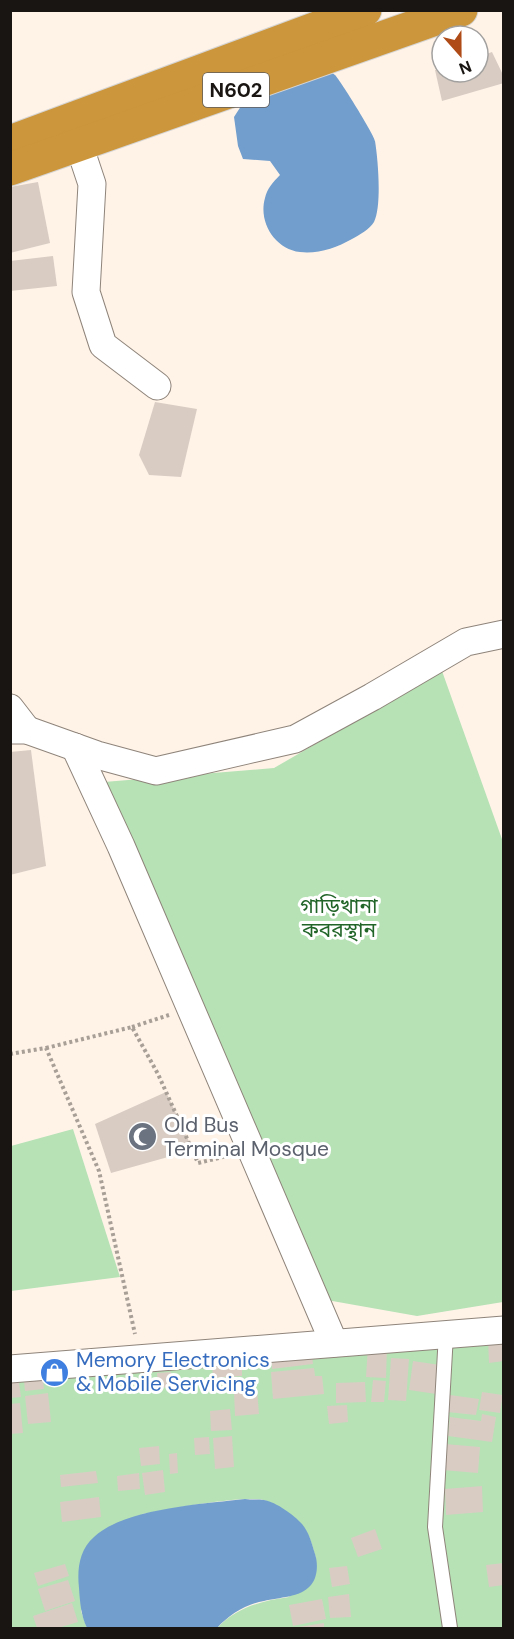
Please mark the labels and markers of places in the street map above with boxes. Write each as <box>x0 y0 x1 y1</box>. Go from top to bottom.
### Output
place label: Old Bus Terminal Mosque <box>164 1111 329 1163</box>
mosque icon: Old Bus Terminal Mosque <box>127 1121 159 1153</box>
place label: Memory Electronics & Mobile Servicing <box>76 1346 270 1398</box>
shop icon: Memory Electronics & Mobile Servicing <box>39 1356 71 1388</box>

